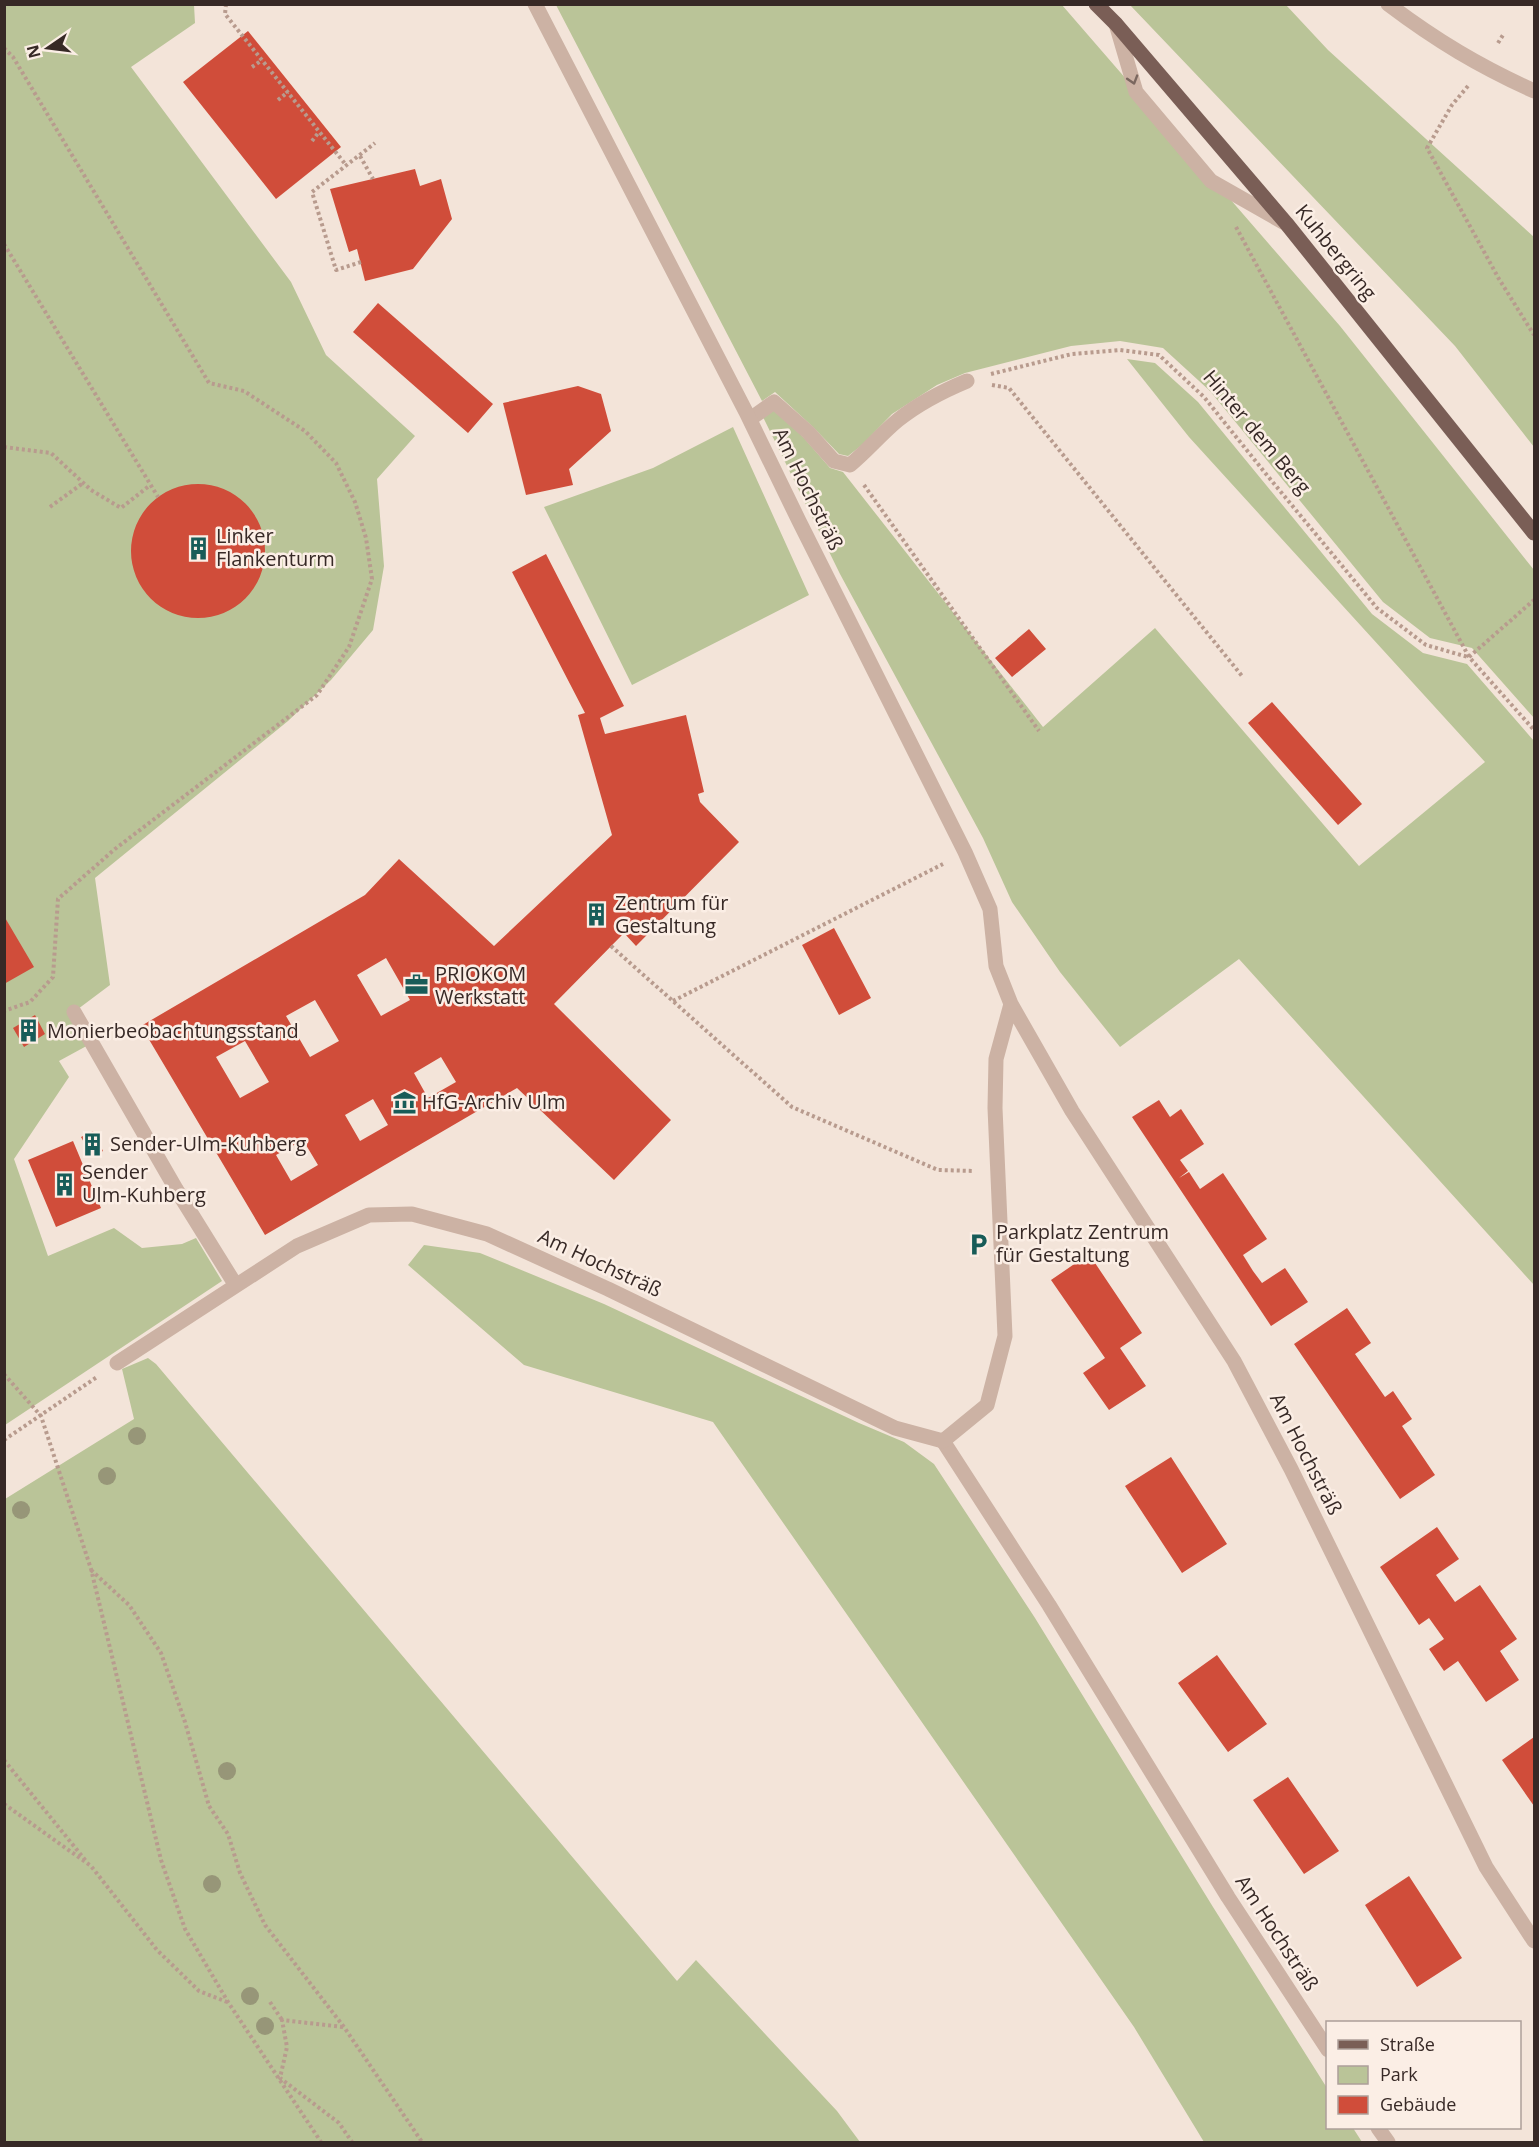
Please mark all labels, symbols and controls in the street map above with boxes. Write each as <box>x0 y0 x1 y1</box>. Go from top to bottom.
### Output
north arrow <box>18 18 78 78</box>
text: N <box>21 43 46 61</box>
one-way arrow <box>1126 74 1138 85</box>
street label: Kuhbergring <box>1290 198 1383 305</box>
street label: Hinter dem Berg <box>1197 364 1317 500</box>
street label: Am Hochsträß <box>767 423 850 555</box>
place label: Linker Flankenturm <box>216 522 335 572</box>
building icon: Linker Flankenturm <box>185 535 211 561</box>
place label: Zentrum für Gestaltung <box>615 889 728 939</box>
building icon: Zentrum für Gestaltung <box>584 901 610 927</box>
place label: PRIOKOM Werkstatt <box>435 960 526 1010</box>
office icon: PRIOKOM Werkstatt <box>404 972 430 998</box>
place label: Monierbeobachtungsstand <box>47 1017 299 1044</box>
building icon: Monierbeobachtungsstand <box>16 1018 42 1044</box>
place label: HfG-Archiv Ulm <box>422 1088 566 1115</box>
museum icon: HfG-Archiv Ulm <box>391 1089 417 1115</box>
place label: Sender-Ulm-Kuhberg <box>110 1130 307 1157</box>
building icon: Sender-Ulm-Kuhberg <box>79 1131 105 1157</box>
place label: Sender Ulm-Kuhberg <box>82 1158 206 1208</box>
building icon: Sender Ulm-Kuhberg <box>51 1171 77 1197</box>
place label: Parkplatz Zentrum für Gestaltung <box>996 1218 1169 1268</box>
street label: Am Hochsträß <box>534 1222 666 1303</box>
parking icon: Parkplatz Zentrum für Gestaltung <box>965 1231 991 1257</box>
street label: Am Hochsträß <box>1264 1388 1349 1519</box>
street label: Am Hochsträß <box>1230 1869 1325 1996</box>
legend <box>1326 2021 1521 2129</box>
text: Straße <box>1380 2032 1435 2056</box>
text: Park <box>1380 2062 1418 2086</box>
text: Gebäude <box>1380 2092 1456 2116</box>

